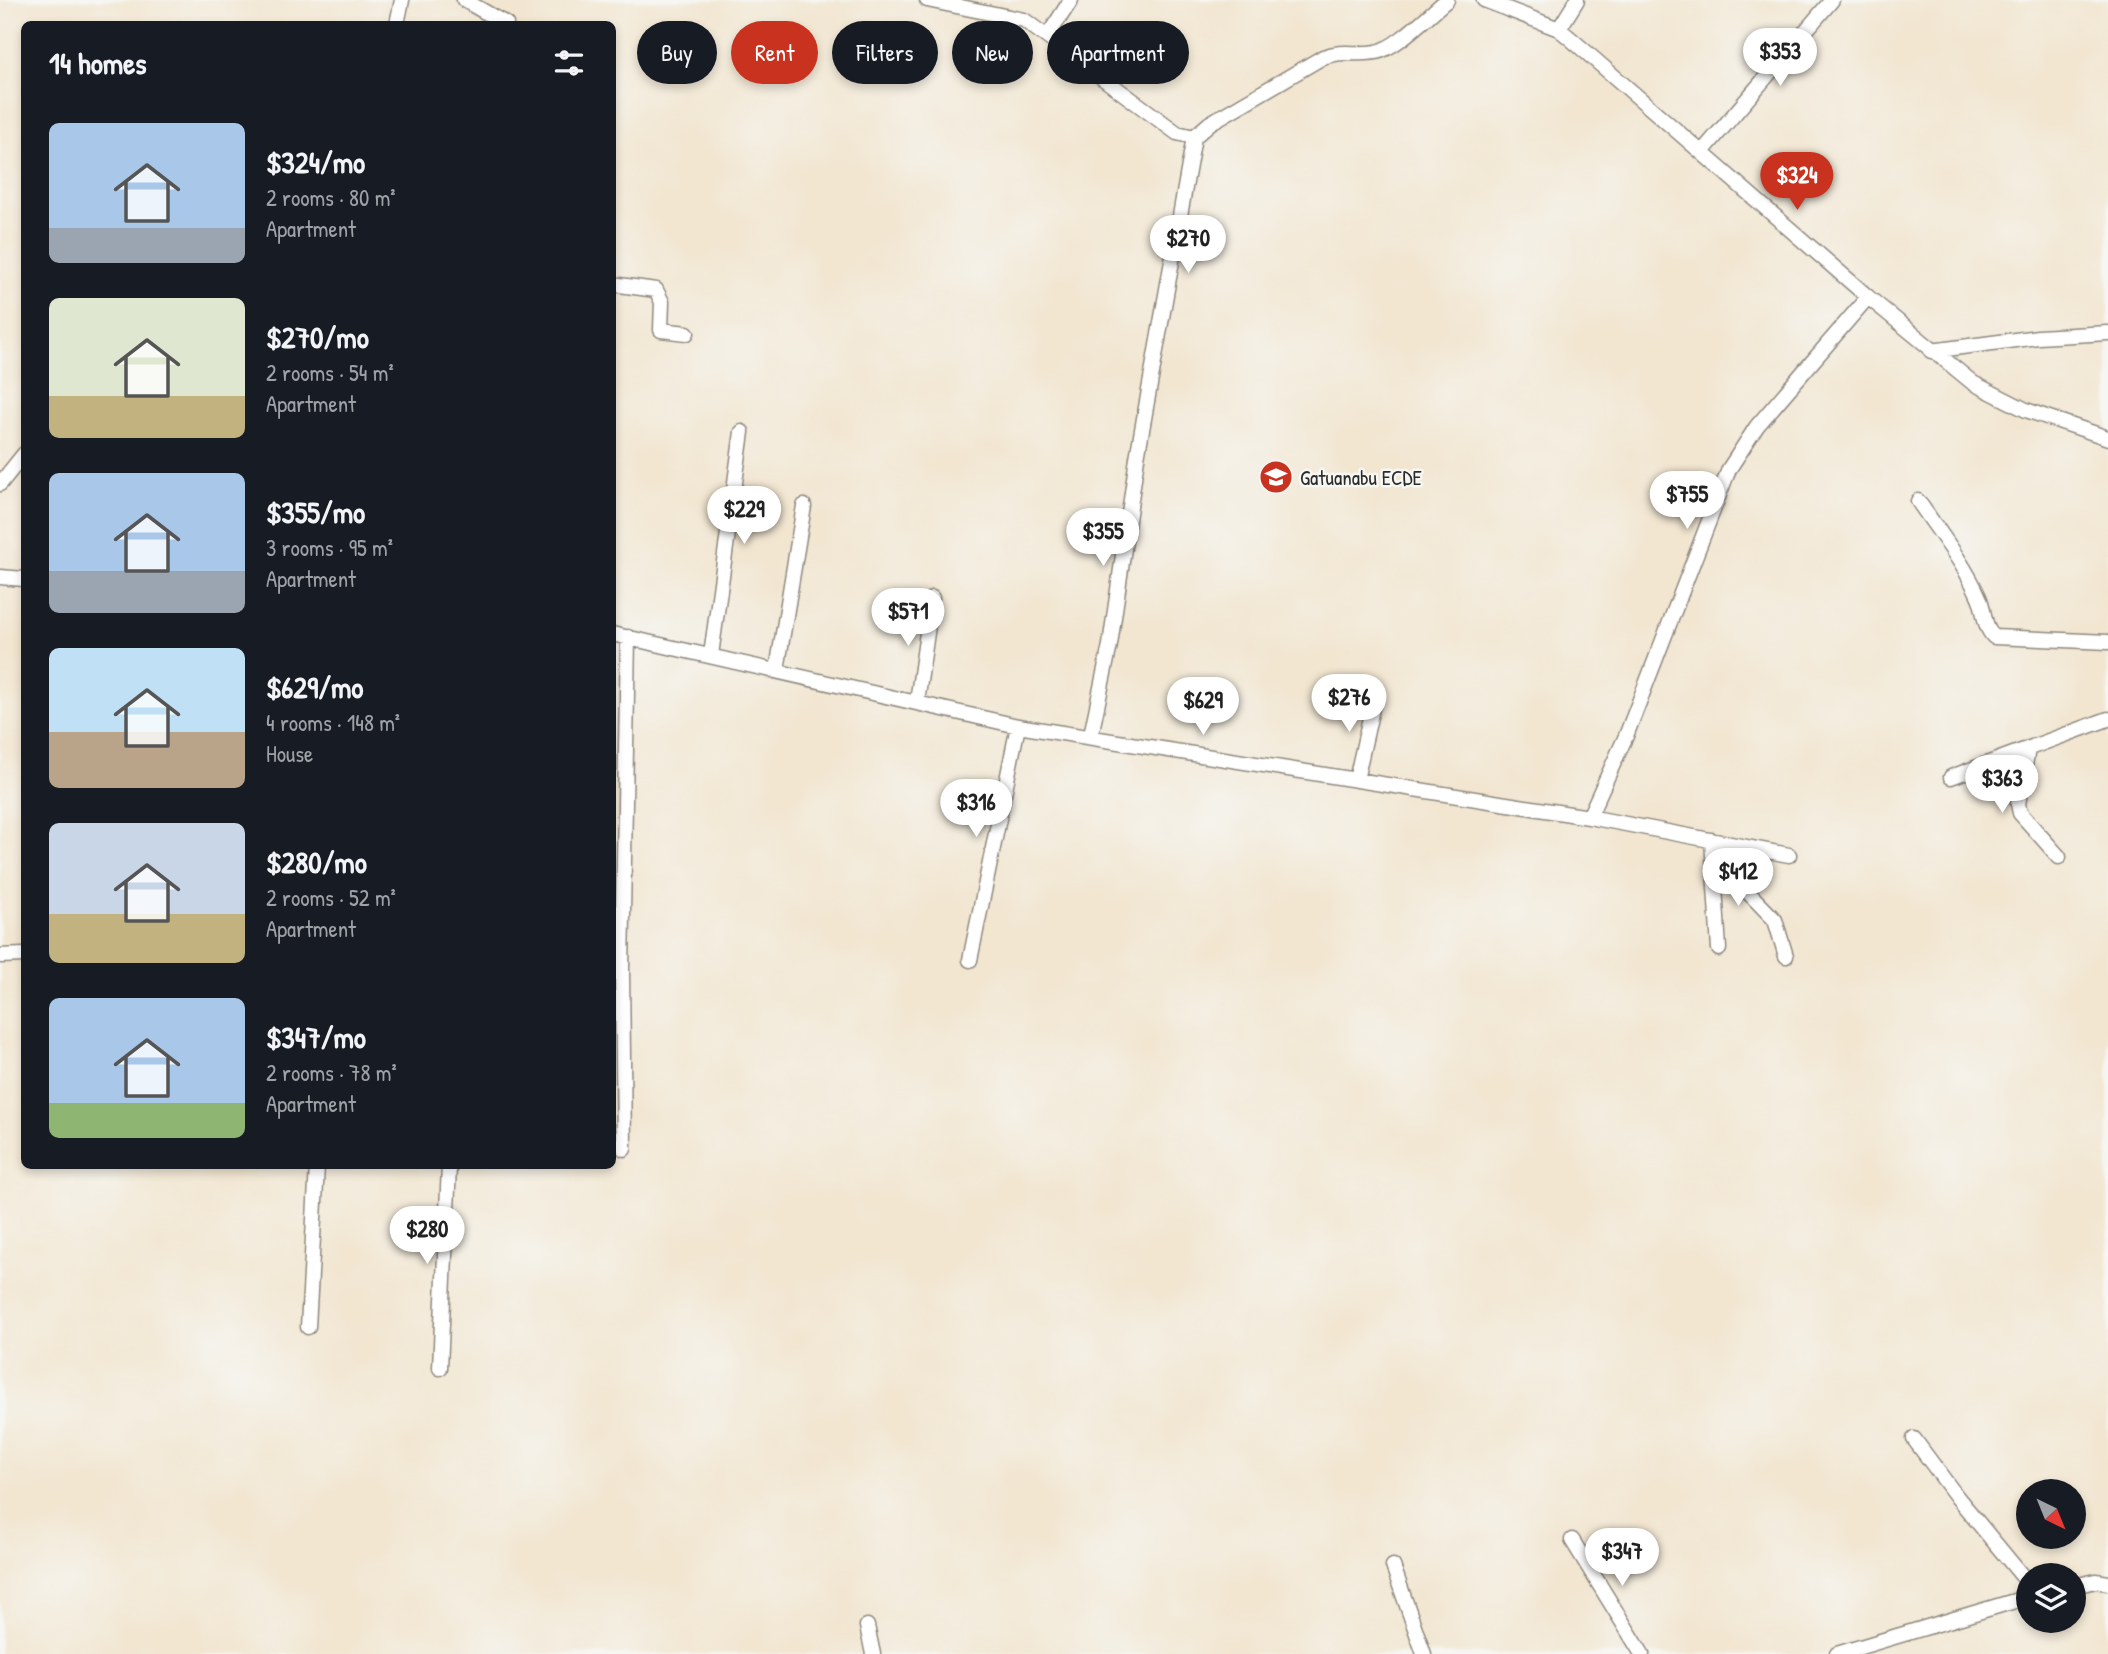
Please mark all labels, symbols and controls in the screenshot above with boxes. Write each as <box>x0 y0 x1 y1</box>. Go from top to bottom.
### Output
chip: Buy <box>637 21 717 84</box>
chip: Rent <box>731 21 818 84</box>
chip: Filters <box>832 21 938 84</box>
chip: New <box>952 21 1033 84</box>
chip: Apartment <box>1047 21 1189 84</box>
pin: $353 <box>1739 28 1821 88</box>
text: $353 <box>1759 35 1801 66</box>
text: 14 homes <box>49 43 147 83</box>
icon: filters <box>550 44 588 82</box>
text: $324/mo <box>266 142 365 182</box>
icon: home <box>105 151 189 235</box>
pin: $324 <box>1756 152 1838 212</box>
text: $324 <box>1776 159 1818 190</box>
text: 2 rooms · 80 m² <box>266 182 396 213</box>
text: Apartment <box>266 213 356 244</box>
pin: $270 <box>1147 216 1229 275</box>
text: $270 <box>1166 222 1210 253</box>
text: $270/mo <box>266 317 369 357</box>
icon: home <box>105 326 189 410</box>
text: 2 rooms · 54 m² <box>266 357 394 388</box>
text: Apartment <box>266 388 356 419</box>
school or university icon: Gatuanabu ECDE <box>1257 458 1295 496</box>
place label: Gatuanabu ECDE <box>1300 463 1422 492</box>
pin: $755 <box>1646 472 1728 531</box>
text: $755 <box>1666 478 1708 509</box>
pin: $229 <box>703 486 785 546</box>
text: $355/mo <box>266 492 365 532</box>
text: $229 <box>723 493 765 524</box>
icon: home <box>105 501 189 585</box>
pin: $355 <box>1062 508 1144 568</box>
text: $355 <box>1082 515 1124 546</box>
text: 3 rooms · 95 m² <box>266 532 393 563</box>
text: Apartment <box>266 563 356 594</box>
pin: $571 <box>867 588 949 648</box>
text: $571 <box>887 595 929 626</box>
text: $629/mo <box>266 667 363 707</box>
pin: $276 <box>1308 674 1390 734</box>
icon: home <box>105 676 189 760</box>
pin: $629 <box>1162 678 1244 737</box>
text: $276 <box>1328 681 1371 712</box>
text: $629 <box>1183 684 1223 715</box>
text: 4 rooms · 148 m² <box>266 707 400 738</box>
text: House <box>266 738 313 769</box>
pin: $363 <box>1961 756 2043 815</box>
text: $363 <box>1981 762 2023 793</box>
pin: $316 <box>935 780 1017 839</box>
text: $316 <box>956 786 996 817</box>
text: $280/mo <box>266 842 367 882</box>
pin: $412 <box>1697 848 1779 908</box>
icon: home <box>105 851 189 935</box>
text: $412 <box>1718 855 1758 886</box>
text: 2 rooms · 52 m² <box>266 882 396 913</box>
text: Apartment <box>266 913 356 944</box>
text: $347/mo <box>266 1017 366 1057</box>
icon: home <box>105 1026 189 1110</box>
text: 2 rooms · 78 m² <box>266 1057 397 1088</box>
text: Apartment <box>266 1088 356 1119</box>
pin: $280 <box>386 1206 468 1266</box>
text: $280 <box>406 1213 448 1244</box>
north arrow <box>2016 1479 2086 1549</box>
map controls <box>2016 1479 2086 1633</box>
pin: $347 <box>1581 1528 1663 1588</box>
text: $347 <box>1601 1535 1643 1566</box>
button: layers <box>2016 1563 2086 1633</box>

